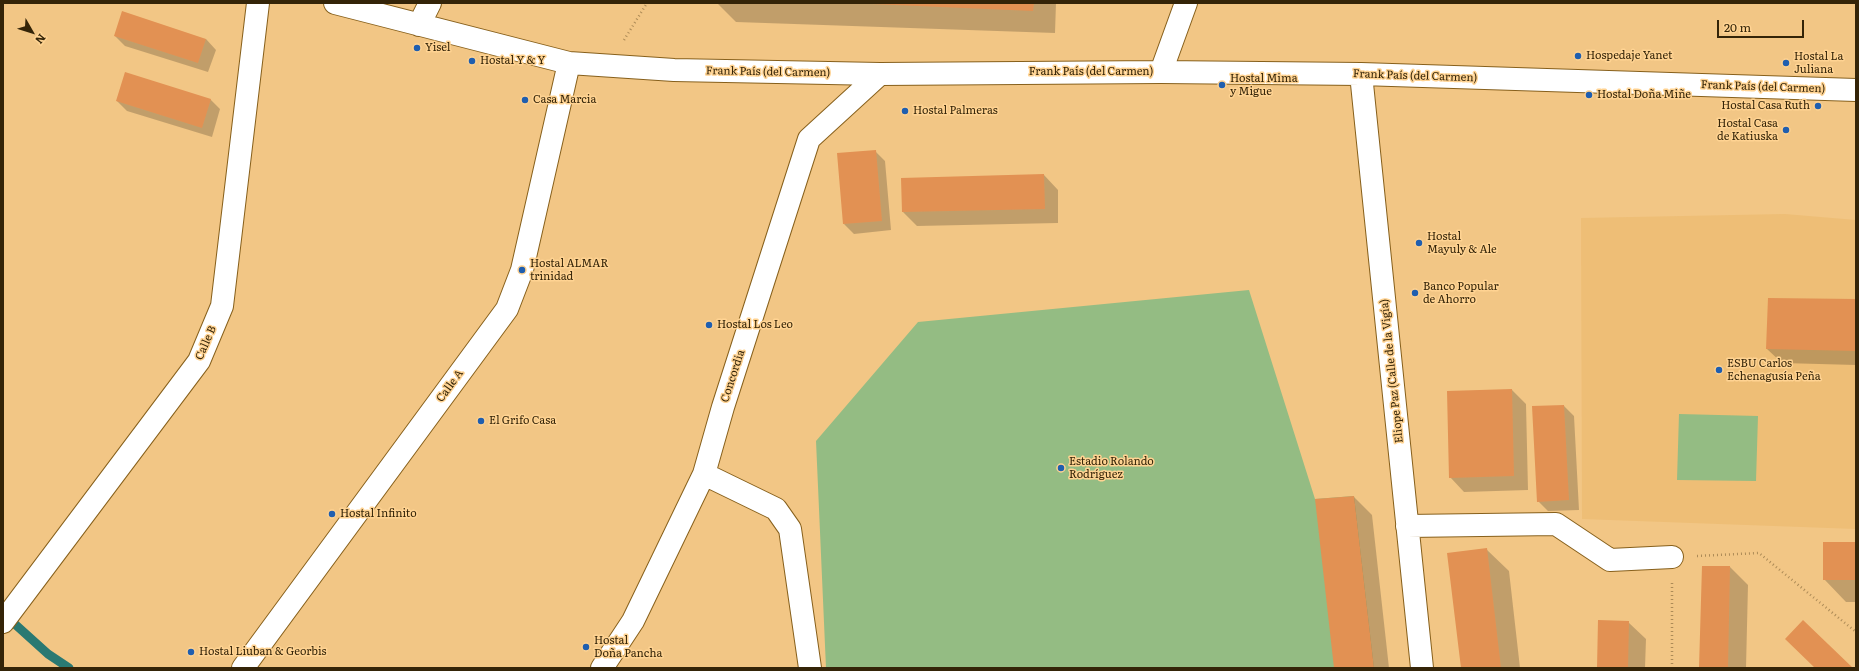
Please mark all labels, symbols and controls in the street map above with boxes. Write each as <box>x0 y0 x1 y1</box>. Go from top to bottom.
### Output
north arrow <box>12 12 52 52</box>
scale bar <box>1719 12 1806 38</box>
text: 20 m <box>1724 18 1751 36</box>
text: N <box>32 31 50 48</box>
place label: Yisel <box>425 41 451 55</box>
marker: Yisel <box>412 43 422 53</box>
place label: Hospedaje Yanet <box>1586 49 1672 63</box>
place label: Hostal La Juliana <box>1794 50 1843 76</box>
marker: Hospedaje Yanet <box>1573 51 1583 61</box>
place label: Hostal Y & Y <box>480 54 545 68</box>
marker: Hostal Y & Y <box>467 56 477 66</box>
marker: Hostal La Juliana <box>1781 58 1791 68</box>
street label: Frank País (del Carmen) <box>706 64 830 80</box>
street label: Frank País (del Carmen) <box>1029 65 1153 79</box>
street label: Frank País (del Carmen) <box>1353 67 1477 85</box>
place label: Hostal Mima y Migue <box>1230 72 1298 98</box>
street label: Frank País (del Carmen) <box>1701 78 1825 96</box>
marker: Hostal Mima y Migue <box>1217 80 1227 90</box>
place label: Hostal Doña Miñe <box>1597 88 1691 102</box>
marker: Hostal Doña Miñe <box>1584 90 1594 100</box>
place label: Casa Marcia <box>533 93 596 107</box>
marker: Casa Marcia <box>520 95 530 105</box>
place label: Hostal Casa Ruth <box>1721 99 1810 113</box>
marker: Hostal Casa Ruth <box>1813 101 1823 111</box>
place label: Hostal Palmeras <box>913 104 998 118</box>
marker: Hostal Palmeras <box>900 106 910 116</box>
place label: Hostal Casa de Katiuska <box>1717 117 1778 143</box>
marker: Hostal Casa de Katiuska <box>1781 125 1791 135</box>
place label: Hostal Mayuly & Ale <box>1427 230 1497 256</box>
marker: Hostal Mayuly & Ale <box>1414 238 1424 248</box>
place label: Hostal ALMAR trinidad <box>530 257 608 283</box>
marker: Hostal ALMAR trinidad <box>517 265 527 275</box>
place label: Banco Popular de Ahorro <box>1423 280 1499 306</box>
marker: Banco Popular de Ahorro <box>1410 288 1420 298</box>
street label: Eliope Paz (Calle de la Vigía) <box>1378 298 1406 444</box>
place label: Hostal Los Leo <box>717 318 793 332</box>
marker: Hostal Los Leo <box>704 320 714 330</box>
street label: Calle B <box>193 324 219 362</box>
street label: Concordia <box>718 348 748 404</box>
place label: ESBU Carlos Echenagusía Peña <box>1727 357 1821 383</box>
marker: ESBU Carlos Echenagusía Peña <box>1714 365 1724 375</box>
street label: Calle A <box>434 367 466 405</box>
place label: El Grifo Casa <box>489 414 556 428</box>
marker: El Grifo Casa <box>476 416 486 426</box>
place label: Estadio Rolando Rodríguez <box>1069 455 1154 481</box>
marker: Estadio Rolando Rodríguez <box>1056 463 1066 473</box>
place label: Hostal Infinito <box>340 507 417 521</box>
marker: Hostal Infinito <box>327 509 337 519</box>
place label: Hostal Doña Pancha <box>594 634 662 660</box>
marker: Hostal Doña Pancha <box>581 642 591 652</box>
place label: Hostal Liuban & Georbis <box>199 645 327 659</box>
marker: Hostal Liuban & Georbis <box>186 647 196 657</box>

